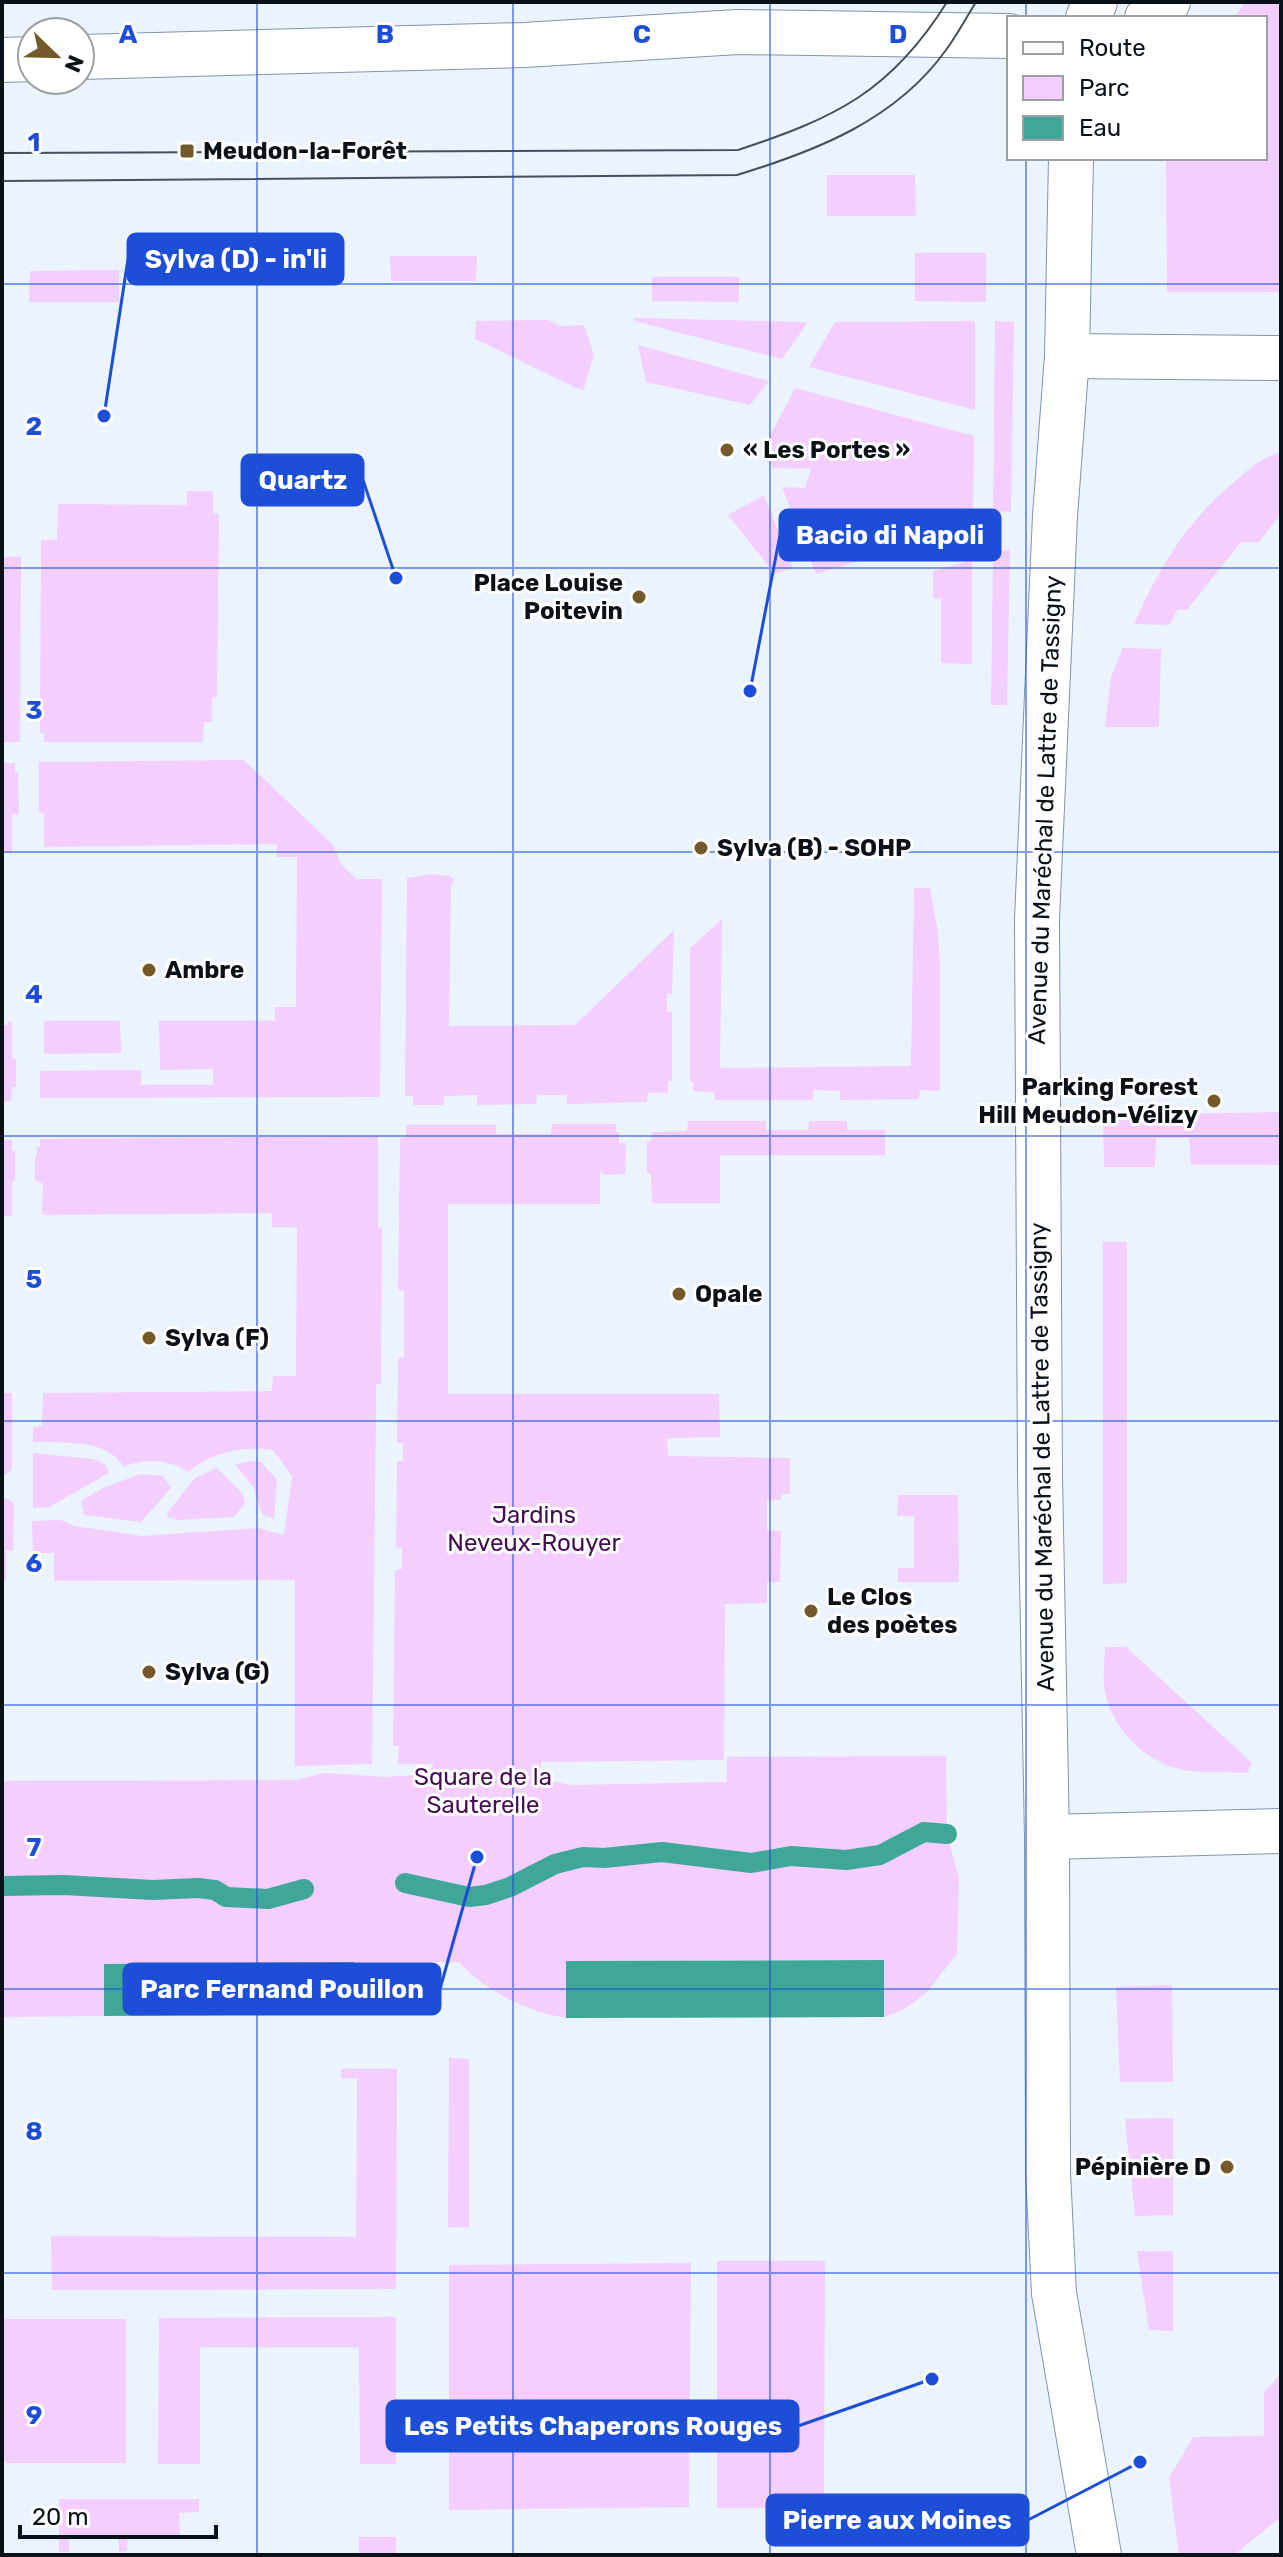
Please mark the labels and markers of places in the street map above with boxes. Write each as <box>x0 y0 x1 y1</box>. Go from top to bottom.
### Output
place label: Meudon-la-Forêt <box>203 137 407 165</box>
marker: Meudon-la-Forêt <box>178 142 196 160</box>
callout: Sylva (D) - in'li <box>128 234 343 284</box>
place label: « Les Portes » <box>743 436 910 464</box>
marker: « Les Portes » <box>718 441 736 459</box>
callout: Quartz <box>242 455 363 505</box>
callout: Bacio di Napoli <box>780 510 1000 560</box>
place label: Place Louise Poitevin <box>474 569 623 625</box>
marker: Place Louise Poitevin <box>630 588 648 606</box>
place label: Sylva (B) - SOHP <box>717 834 911 862</box>
marker: Sylva (B) - SOHP <box>692 839 710 857</box>
place label: Ambre <box>165 956 244 984</box>
marker: Ambre <box>140 961 158 979</box>
place label: Parking Forest Hill Meudon-Vélizy <box>978 1073 1198 1129</box>
marker: Parking Forest Hill Meudon-Vélizy <box>1205 1092 1223 1110</box>
place label: Opale <box>695 1280 763 1308</box>
marker: Opale <box>670 1285 688 1303</box>
place label: Sylva (F) <box>165 1324 269 1352</box>
marker: Sylva (F) <box>140 1329 158 1347</box>
place label: Le Clos des poètes <box>827 1583 958 1639</box>
marker: Le Clos des poètes <box>802 1602 820 1620</box>
place label: Sylva (G) <box>165 1658 270 1686</box>
marker: Sylva (G) <box>140 1663 158 1681</box>
callout: Parc Fernand Pouillon <box>124 1964 440 2014</box>
place label: Pépinière D <box>1075 2153 1211 2181</box>
marker: Pépinière D <box>1218 2158 1236 2176</box>
callout: Les Petits Chaperons Rouges <box>387 2401 798 2451</box>
callout: Pierre aux Moines <box>767 2495 1028 2545</box>

